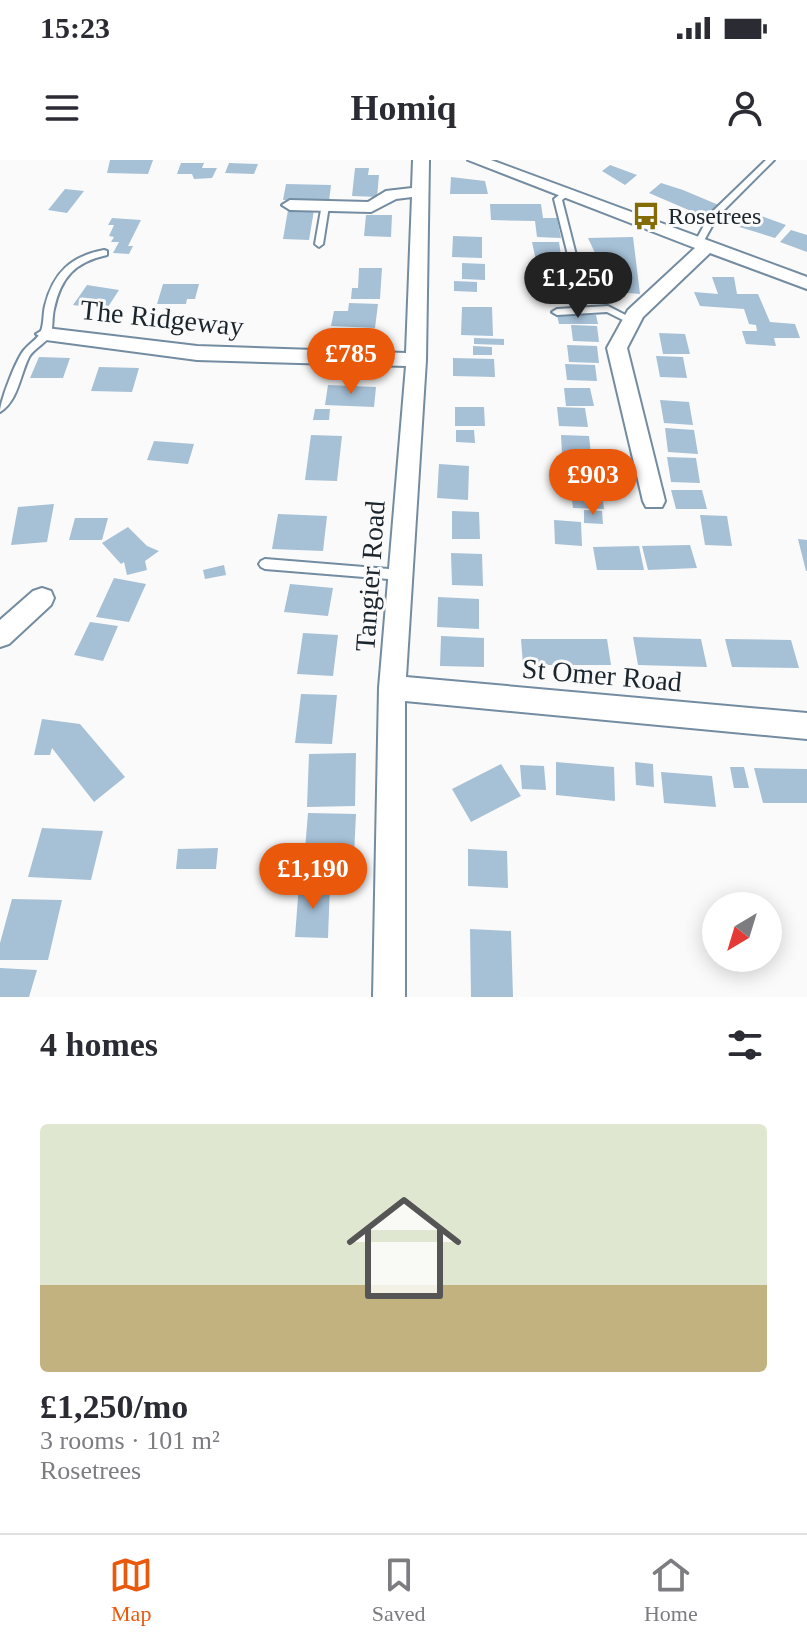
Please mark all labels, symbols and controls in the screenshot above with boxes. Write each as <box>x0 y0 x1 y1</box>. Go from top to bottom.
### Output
text: 15:23 <box>40 11 110 44</box>
icon: menu <box>40 86 84 130</box>
icon: person <box>723 86 767 130</box>
text: Homiq <box>350 88 457 128</box>
bus stop icon: Rosetrees <box>631 201 661 231</box>
place label: Rosetrees <box>668 203 761 229</box>
pin: £1,250 <box>513 252 643 320</box>
text: £1,250 <box>542 263 614 292</box>
street label: The Ridgeway <box>79 294 245 342</box>
pin: £785 <box>304 328 398 396</box>
text: £785 <box>325 339 377 368</box>
pin: £903 <box>546 449 640 517</box>
text: £903 <box>567 460 619 489</box>
street label: Tangier Road <box>349 499 391 653</box>
street label: St Omer Road <box>521 653 683 697</box>
pin: £1,190 <box>248 843 378 911</box>
text: £1,190 <box>277 854 349 883</box>
north arrow <box>702 892 782 972</box>
map controls <box>702 892 782 972</box>
icon: filters <box>723 1023 767 1067</box>
text: 4 homes <box>40 1026 158 1063</box>
icon: home <box>332 1176 476 1320</box>
text: £1,250/mo <box>40 1388 188 1425</box>
text: 3 rooms · 101 m² <box>40 1426 220 1455</box>
text: Rosetrees <box>40 1456 141 1485</box>
tab: Map <box>109 1553 153 1627</box>
tab: Saved <box>372 1553 425 1627</box>
tab: Home <box>644 1553 698 1627</box>

